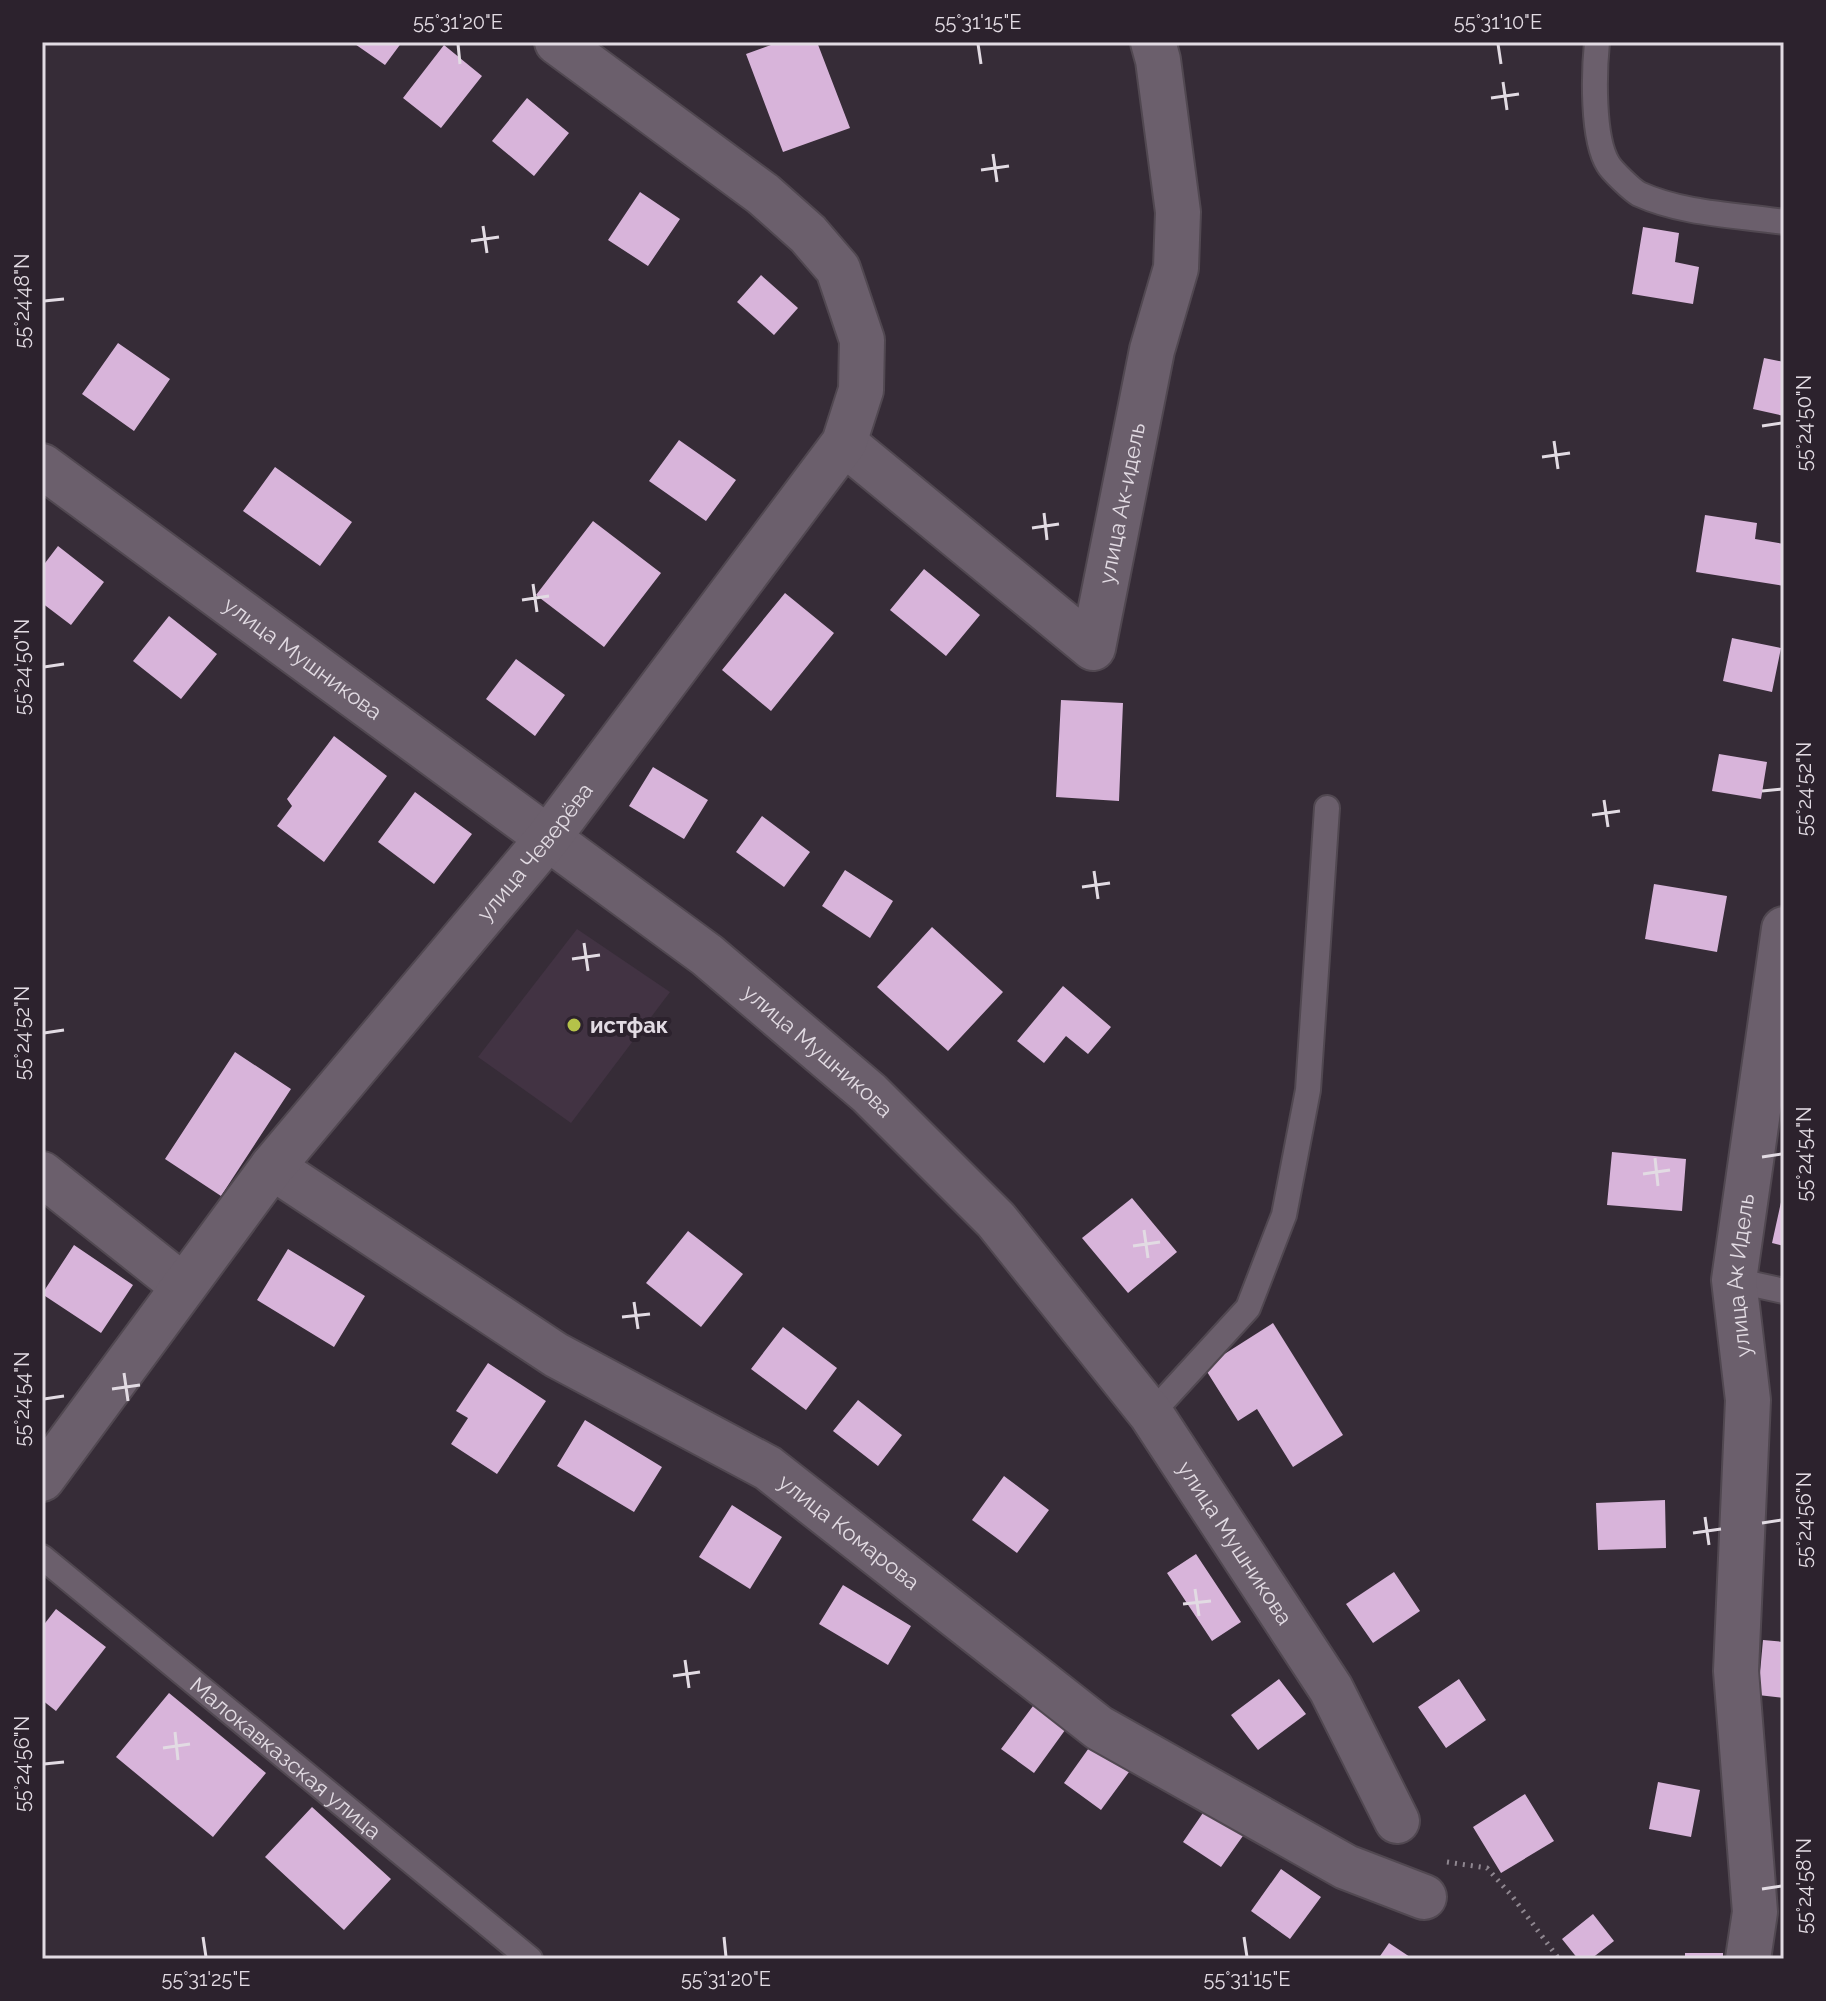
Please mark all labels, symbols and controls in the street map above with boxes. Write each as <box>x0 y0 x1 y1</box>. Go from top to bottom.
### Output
text: 55°31'20"E <box>413 10 503 34</box>
text: 55°31'15"E <box>934 10 1022 34</box>
text: 55°31'10"E <box>1454 10 1542 34</box>
text: 55°24'48"N <box>10 254 34 348</box>
text: 55°24'50"N <box>1792 375 1816 471</box>
street label: улица Ак-идель <box>1093 420 1150 586</box>
street label: улица Мушникова <box>219 591 387 725</box>
text: 55°24'50"N <box>10 619 34 715</box>
text: 55°24'52"N <box>1792 742 1816 836</box>
street label: улица Чеверёва <box>471 777 598 926</box>
street label: улица Мушникова <box>738 978 899 1123</box>
text: 55°24'52"N <box>10 986 34 1080</box>
place label: истфак <box>590 1012 669 1038</box>
marker: истфак <box>565 1016 583 1034</box>
text: 55°24'54"N <box>1792 1107 1816 1201</box>
street label: улица Ак Идель <box>1721 1192 1759 1359</box>
text: 55°24'54"N <box>10 1352 34 1446</box>
street label: улица Мушникова <box>1172 1456 1298 1629</box>
street label: улица Комарова <box>773 1468 925 1595</box>
text: 55°24'56"N <box>1792 1472 1816 1568</box>
street label: Малокавказская улица <box>185 1672 387 1844</box>
text: 55°24'56"N <box>10 1716 34 1812</box>
text: 55°24'58"N <box>1792 1838 1816 1934</box>
text: 55°31'25"E <box>162 1967 250 1991</box>
text: 55°31'20"E <box>681 1967 771 1991</box>
text: 55°31'15"E <box>1203 1967 1291 1991</box>

